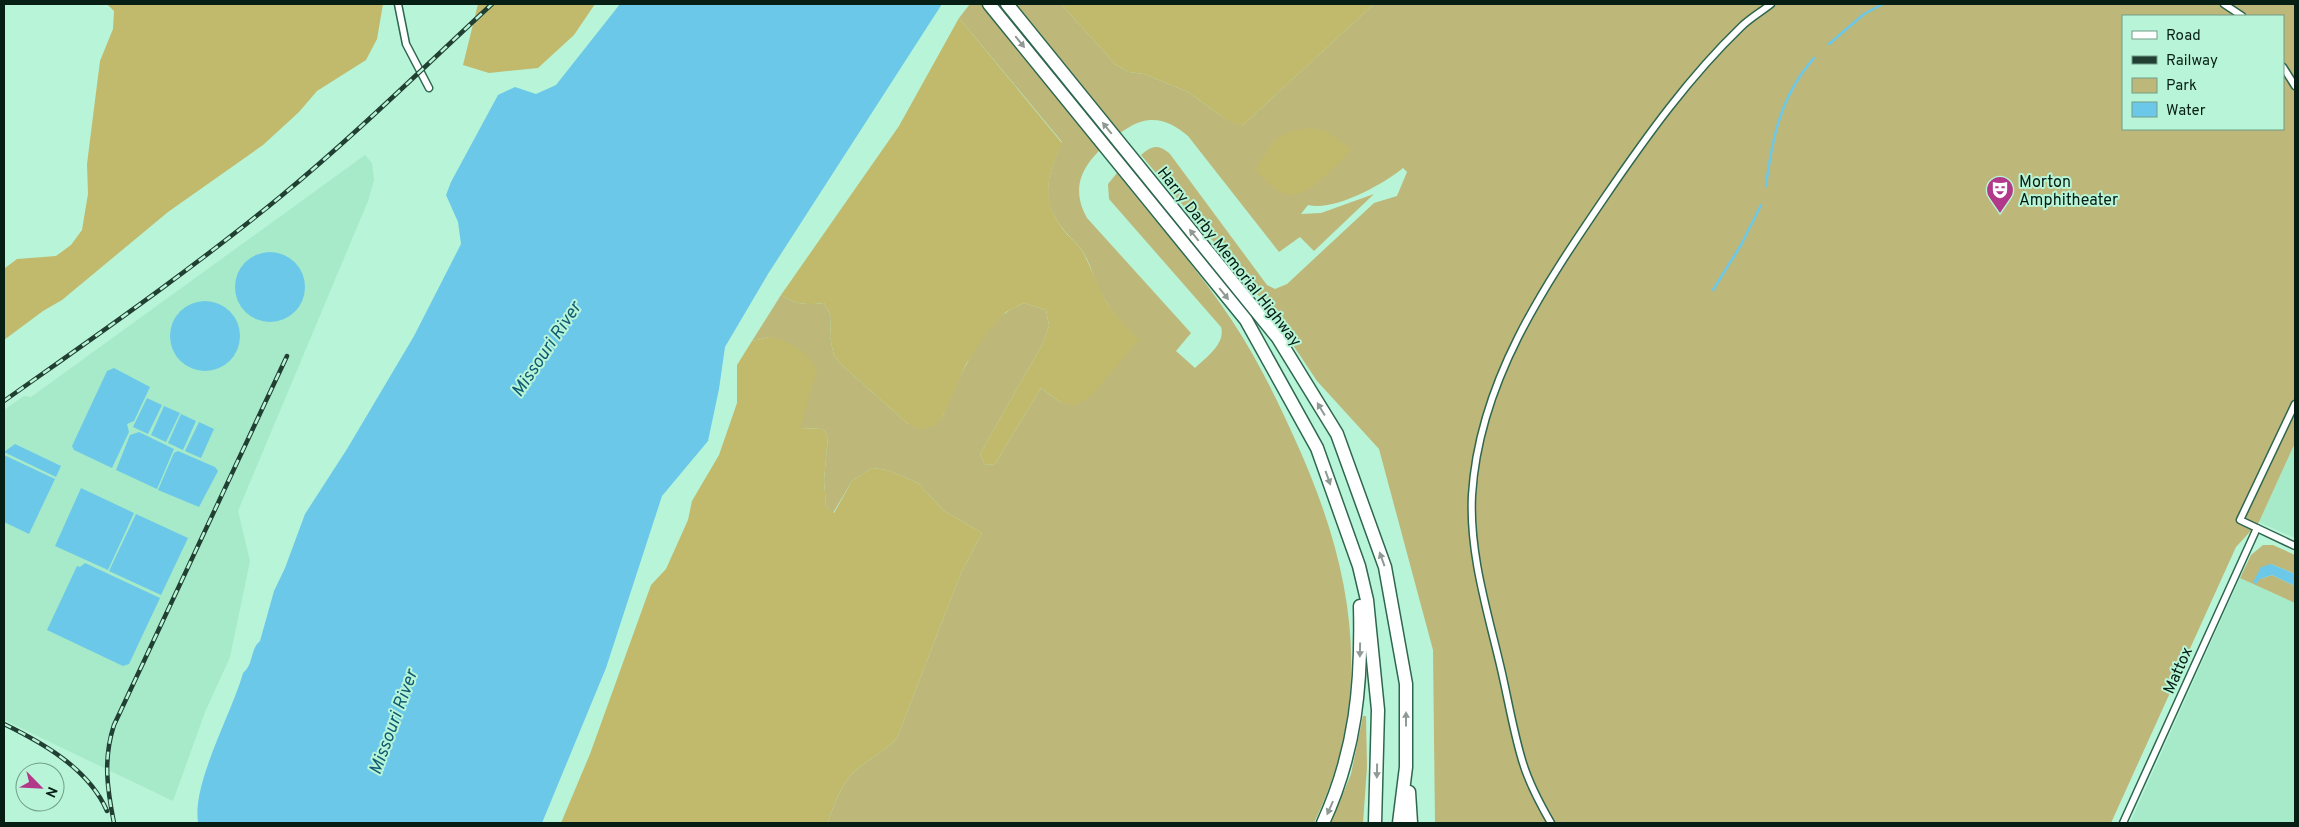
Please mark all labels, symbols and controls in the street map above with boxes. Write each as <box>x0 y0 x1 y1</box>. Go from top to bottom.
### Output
legend <box>2122 15 2284 130</box>
text: Road <box>2166 27 2201 46</box>
one-way arrow <box>1014 35 1025 48</box>
text: Railway <box>2166 52 2218 71</box>
text: Park <box>2166 77 2197 96</box>
text: Water <box>2166 102 2206 121</box>
one-way arrow <box>1102 122 1113 135</box>
street label: Harry Darby Memorial Highway <box>1152 163 1305 351</box>
place label: Morton Amphitheater <box>2019 173 2118 211</box>
theatre icon: Morton Amphitheater <box>1985 175 2015 214</box>
one-way arrow <box>1189 229 1200 242</box>
one-way arrow <box>1219 288 1230 301</box>
water label: Missouri River <box>507 296 589 402</box>
one-way arrow <box>1316 402 1325 415</box>
one-way arrow <box>1324 471 1332 486</box>
one-way arrow <box>1378 551 1386 566</box>
one-way arrow <box>1356 642 1364 658</box>
street label: Mattox <box>2160 644 2198 697</box>
water label: Missouri River <box>365 665 425 778</box>
one-way arrow <box>1402 710 1410 726</box>
north arrow <box>15 762 65 812</box>
one-way arrow <box>1373 763 1381 779</box>
text: N <box>41 784 60 800</box>
one-way arrow <box>1326 801 1334 815</box>

